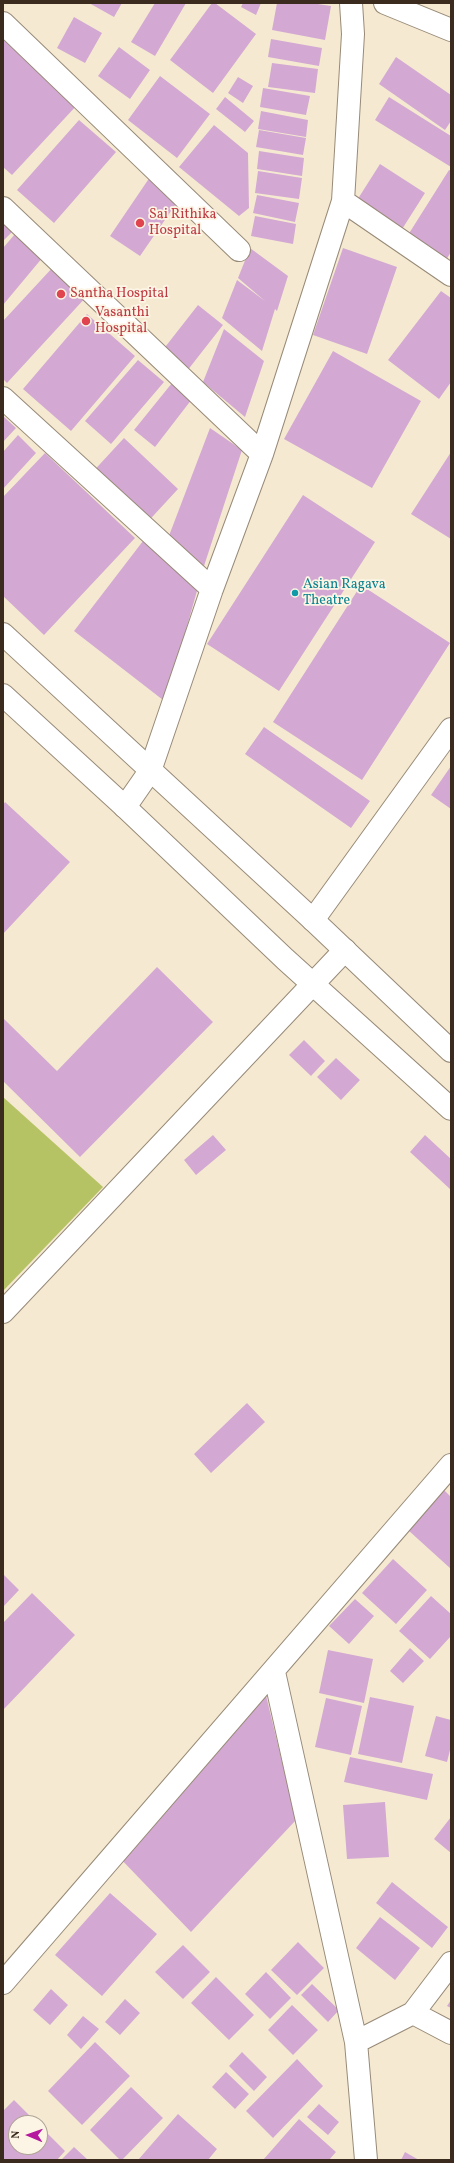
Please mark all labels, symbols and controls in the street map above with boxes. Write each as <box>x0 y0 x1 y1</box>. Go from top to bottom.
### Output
place label: Sai Rithika Hospital <box>149 207 217 240</box>
marker: Sai Rithika Hospital <box>134 217 146 229</box>
place label: Santha Hospital <box>70 286 168 302</box>
marker: Santha Hospital <box>55 288 67 300</box>
place label: Vasanthi Hospital <box>95 305 149 338</box>
marker: Vasanthi Hospital <box>80 315 92 327</box>
place label: Asian Ragava Theatre <box>303 577 386 610</box>
marker: Asian Ragava Theatre <box>290 588 300 598</box>
north arrow <box>8 2115 48 2155</box>
text: N <box>9 2130 24 2139</box>

